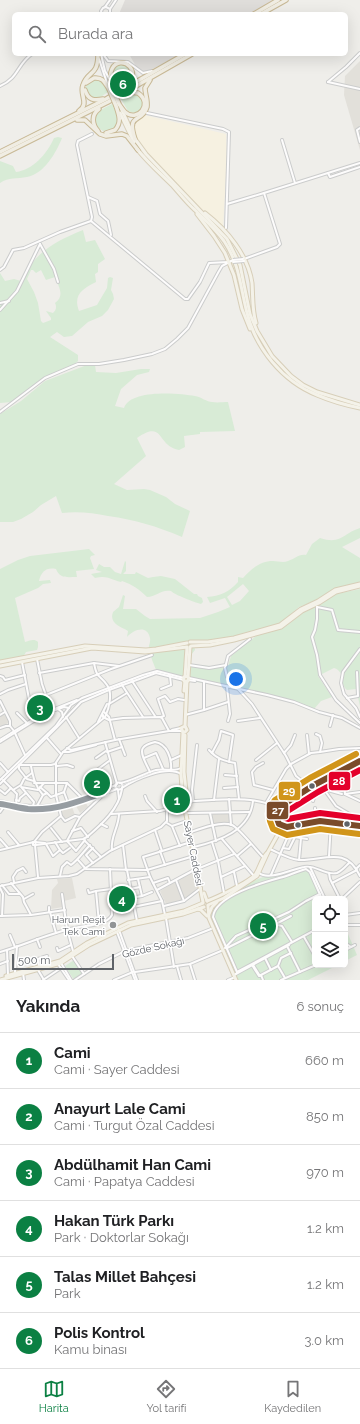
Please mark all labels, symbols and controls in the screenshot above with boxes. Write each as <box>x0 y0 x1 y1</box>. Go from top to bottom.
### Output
search box <box>12 12 348 56</box>
icon: search <box>26 23 48 45</box>
text: Burada ara <box>58 25 133 43</box>
pin: 6 <box>110 69 136 99</box>
your location <box>226 669 246 689</box>
pin: 3 <box>27 693 53 723</box>
pin: 2 <box>84 768 110 798</box>
line badge: 28 <box>328 771 351 791</box>
text: 28 <box>333 775 346 788</box>
line badge: 29 <box>278 781 301 801</box>
unlabelled marker <box>307 781 317 791</box>
pin: 1 <box>164 785 190 815</box>
text: 29 <box>283 785 296 798</box>
line badge: 27 <box>266 801 289 820</box>
text: 27 <box>272 804 285 817</box>
unlabelled marker <box>342 819 352 829</box>
street label: Sayer Caddesi <box>182 820 205 887</box>
unlabelled marker <box>293 820 303 830</box>
pin: 4 <box>109 884 135 914</box>
map controls <box>312 896 348 968</box>
button: locate <box>312 896 348 932</box>
pin: 5 <box>250 911 276 941</box>
place label: Harun Reşit Tek Cami <box>52 914 106 937</box>
marker: Harun Reşit Tek Cami <box>108 920 118 930</box>
button: layers <box>312 932 348 968</box>
street label: Gözde Sokağı <box>121 935 185 960</box>
scale bar <box>12 952 114 971</box>
text: 500 m <box>18 954 50 967</box>
text: Yakında <box>16 996 80 1016</box>
text: 6 sonuç <box>296 999 344 1014</box>
text: Cami <box>54 1044 91 1062</box>
text: 1 <box>26 1053 32 1068</box>
text: 660 m <box>305 1053 344 1068</box>
text: Cami · Sayer Caddesi <box>54 1062 180 1077</box>
text: Anayurt Lale Cami <box>54 1100 186 1118</box>
text: 2 <box>25 1109 33 1124</box>
text: 850 m <box>306 1109 344 1124</box>
text: Cami · Turgut Özal Caddesi <box>54 1118 214 1133</box>
text: Abdülhamit Han Cami <box>54 1156 211 1174</box>
text: 3 <box>25 1165 33 1180</box>
text: 970 m <box>306 1165 344 1180</box>
text: Cami · Papatya Caddesi <box>54 1174 195 1189</box>
text: Hakan Türk Parkı <box>54 1212 174 1230</box>
text: 4 <box>25 1221 33 1236</box>
text: 1.2 km <box>307 1221 344 1236</box>
text: Park · Doktorlar Sokağı <box>54 1230 189 1245</box>
text: Talas Millet Bahçesi <box>54 1268 196 1286</box>
text: 5 <box>25 1277 33 1292</box>
text: 1.2 km <box>307 1277 344 1292</box>
text: Park <box>54 1286 81 1301</box>
text: Polis Kontrol <box>54 1324 145 1342</box>
text: 6 <box>25 1333 33 1348</box>
text: 3.0 km <box>304 1333 344 1348</box>
text: Kamu binası <box>54 1342 127 1357</box>
tab: Harita <box>39 1378 69 1415</box>
tab: Yol tarifi <box>146 1378 187 1415</box>
tab: Kaydedilen <box>264 1378 321 1415</box>

